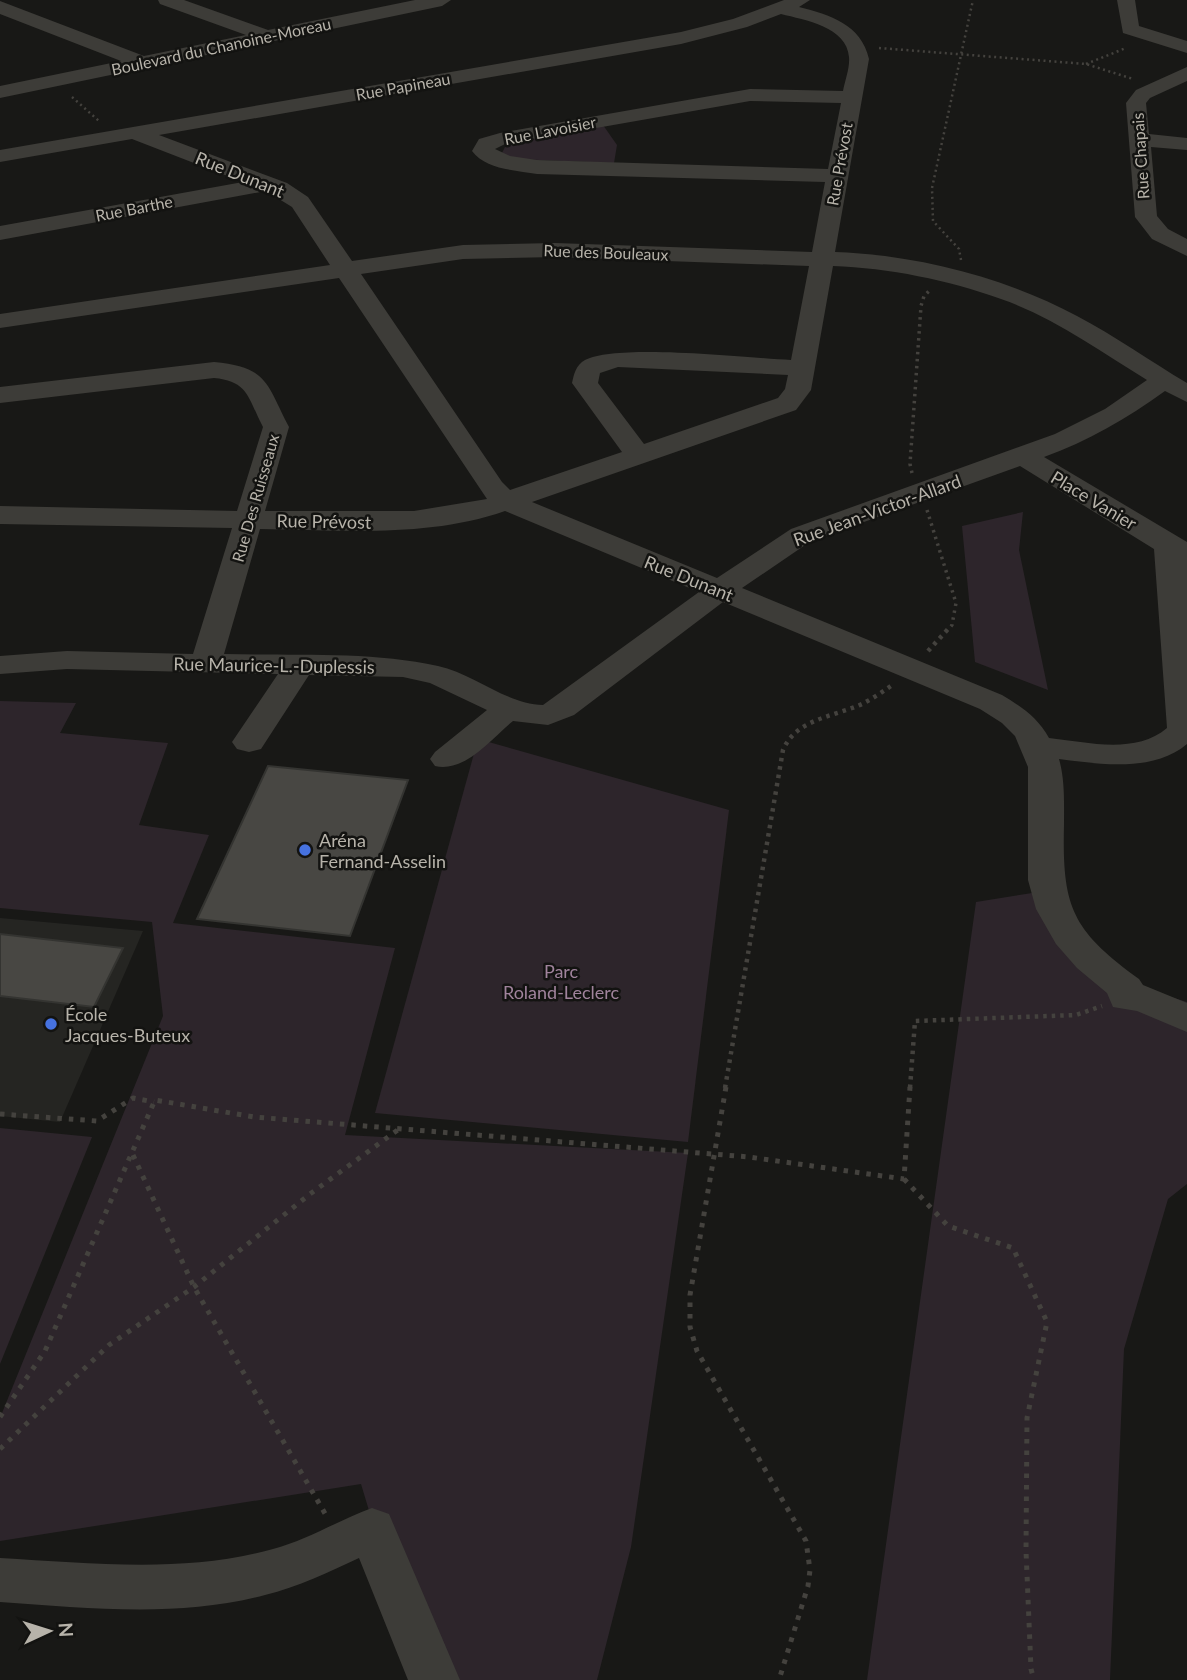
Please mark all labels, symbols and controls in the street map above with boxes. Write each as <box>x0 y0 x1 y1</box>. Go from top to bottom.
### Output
street label: Boulevard du Chanoine-Moreau <box>109 13 333 79</box>
street label: Rue Papineau <box>354 68 452 104</box>
street label: Rue Lavoisier <box>502 112 598 148</box>
street label: Rue Chapais <box>1128 112 1152 200</box>
street label: Rue Prévost <box>822 121 856 207</box>
street label: Rue Dunant <box>192 146 288 202</box>
street label: Rue Barthe <box>94 191 174 225</box>
street label: Rue des Bouleaux <box>543 240 669 264</box>
street label: Rue Des Ruisseaux <box>228 432 282 564</box>
street label: Place Vanier <box>1047 466 1141 534</box>
street label: Rue Jean-Victor-Allard <box>790 469 964 551</box>
street label: Rue Prévost <box>276 509 372 533</box>
street label: Rue Dunant <box>641 550 737 606</box>
street label: Rue Maurice-L.-Duplessis <box>173 652 375 678</box>
place label: Aréna Fernand-Asselin <box>319 829 446 872</box>
marker: Aréna Fernand-Asselin <box>297 842 313 858</box>
park label: Parc Roland-Leclerc <box>503 960 619 1003</box>
place label: École Jacques-Buteux <box>65 1003 190 1046</box>
marker: École Jacques-Buteux <box>43 1016 59 1032</box>
north arrow <box>14 1596 84 1666</box>
text: N <box>54 1622 78 1638</box>

